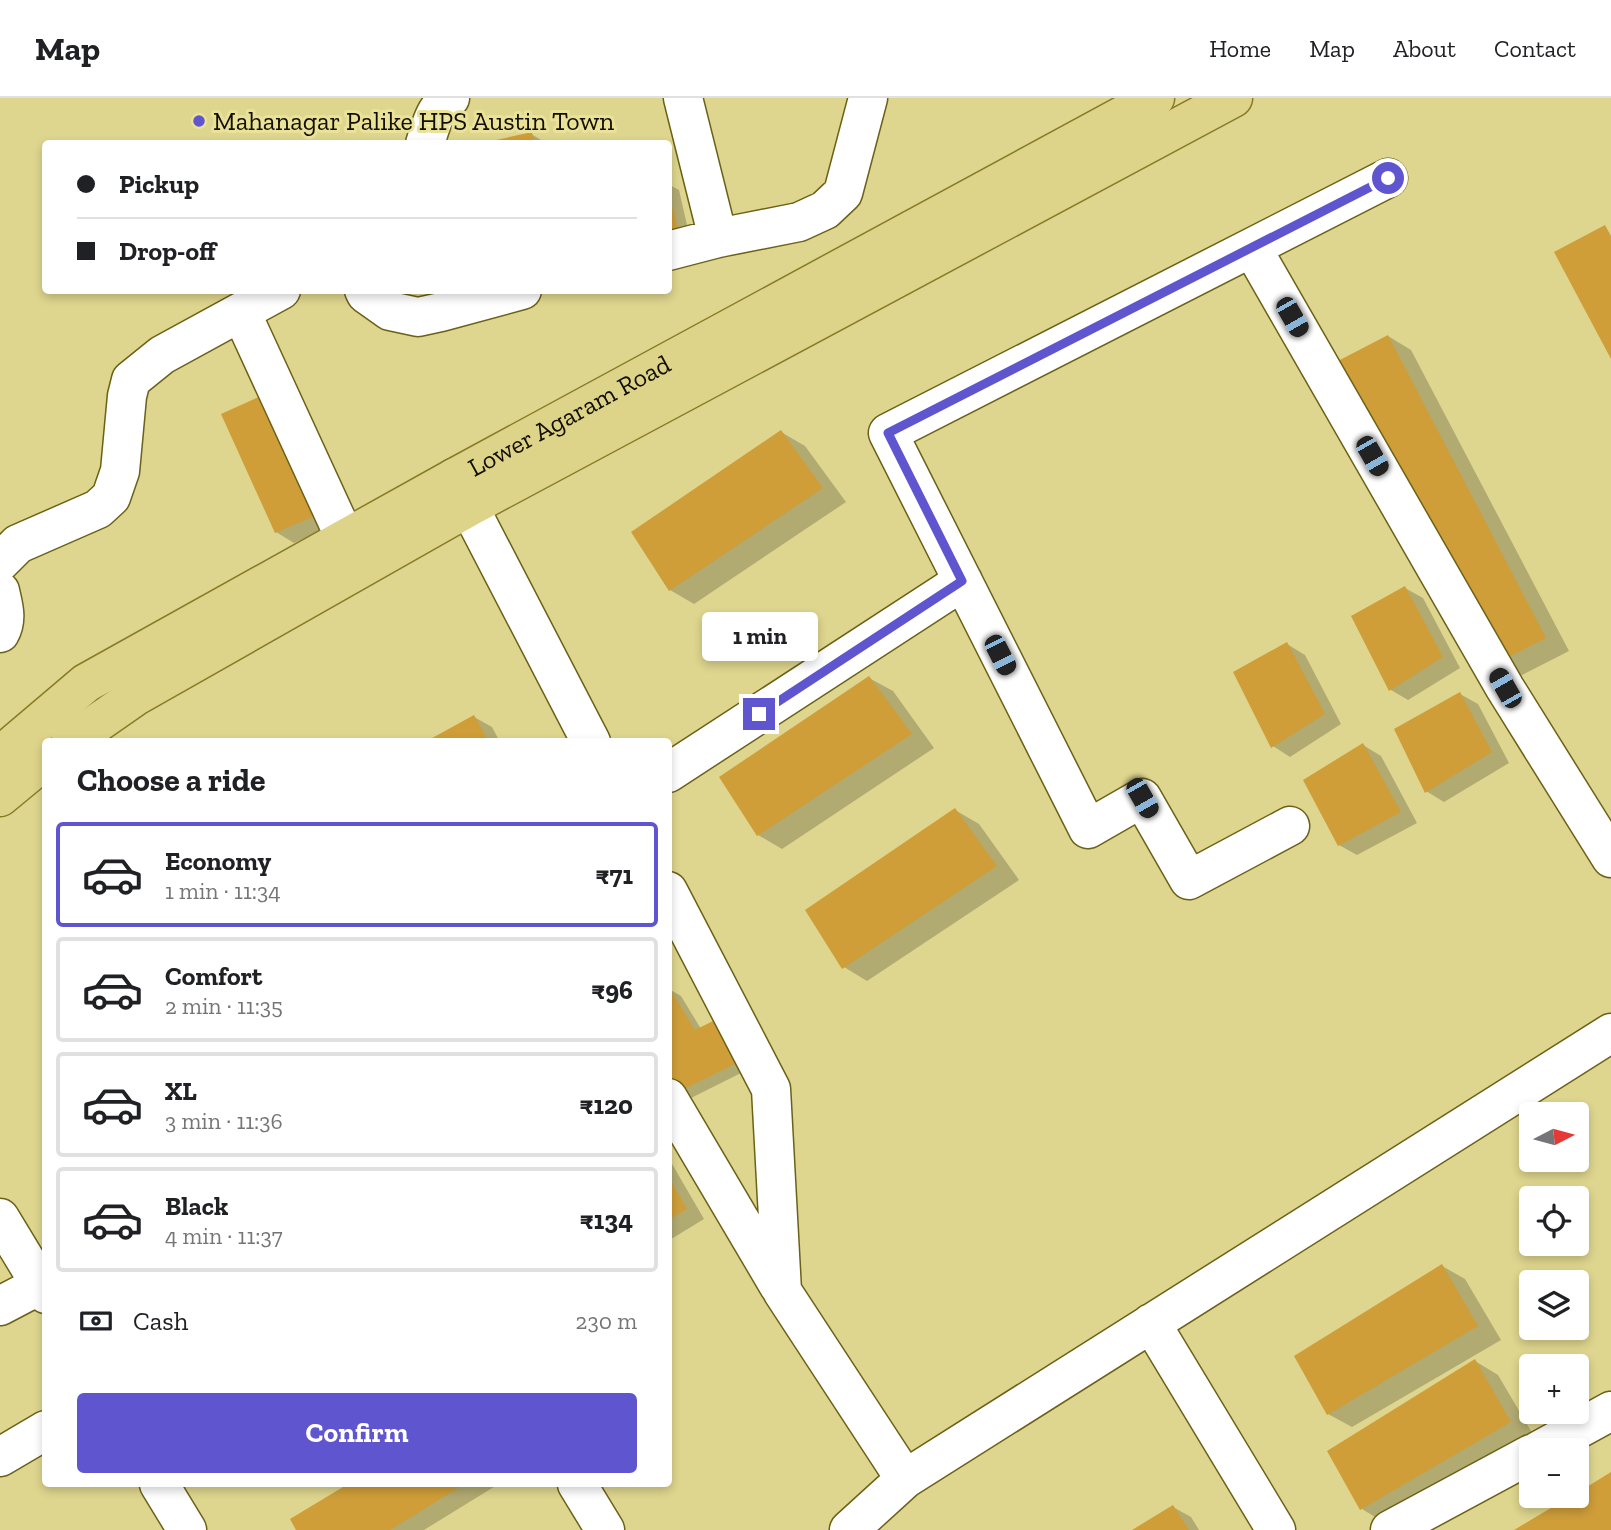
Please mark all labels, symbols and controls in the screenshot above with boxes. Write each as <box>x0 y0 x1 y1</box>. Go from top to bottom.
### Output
text: Map <box>35 29 100 68</box>
text: Home <box>1209 34 1271 63</box>
text: Map <box>1309 34 1355 63</box>
text: About <box>1393 34 1456 63</box>
text: Contact <box>1494 34 1576 63</box>
place label: Mahanagar Palike HPS Austin Town <box>213 105 614 137</box>
marker: Mahanagar Palike HPS Austin Town <box>191 113 207 129</box>
route start <box>1372 162 1404 194</box>
text: Pickup <box>119 168 199 200</box>
text: Drop-off <box>119 235 216 267</box>
car <box>1273 294 1312 340</box>
street label: Lower Agaram Road <box>462 348 676 483</box>
car <box>1353 433 1392 479</box>
callout: 1 min <box>701 612 817 662</box>
text: 1 min <box>733 622 787 650</box>
car <box>982 632 1019 678</box>
car <box>1486 665 1525 711</box>
route end <box>743 698 775 730</box>
text: Choose a ride <box>77 761 265 799</box>
car <box>1123 775 1162 821</box>
icon: car <box>81 843 144 906</box>
text: Economy <box>165 845 271 877</box>
text: ₹71 <box>596 859 633 891</box>
text: 1 min · 11:34 <box>165 877 281 905</box>
icon: car <box>81 958 144 1021</box>
text: Comfort <box>165 960 262 992</box>
text: ₹96 <box>591 974 633 1006</box>
text: 2 min · 11:35 <box>165 992 283 1020</box>
icon: car <box>81 1073 144 1136</box>
text: XL <box>165 1075 197 1107</box>
text: ₹120 <box>580 1089 633 1121</box>
north arrow <box>1519 1102 1589 1172</box>
map controls <box>1519 1102 1589 1508</box>
text: 3 min · 11:36 <box>165 1107 283 1135</box>
button: locate <box>1519 1186 1589 1256</box>
icon: car <box>81 1188 144 1251</box>
text: Black <box>165 1190 228 1222</box>
text: ₹134 <box>580 1204 633 1236</box>
text: 4 min · 11:37 <box>165 1222 283 1250</box>
button: layers <box>1519 1270 1589 1340</box>
icon: cash <box>77 1302 115 1340</box>
text: Cash <box>133 1305 188 1337</box>
text: 230 m <box>576 1307 637 1335</box>
button: + <box>1519 1354 1589 1424</box>
button: Confirm <box>77 1393 637 1473</box>
button: − <box>1519 1438 1589 1508</box>

